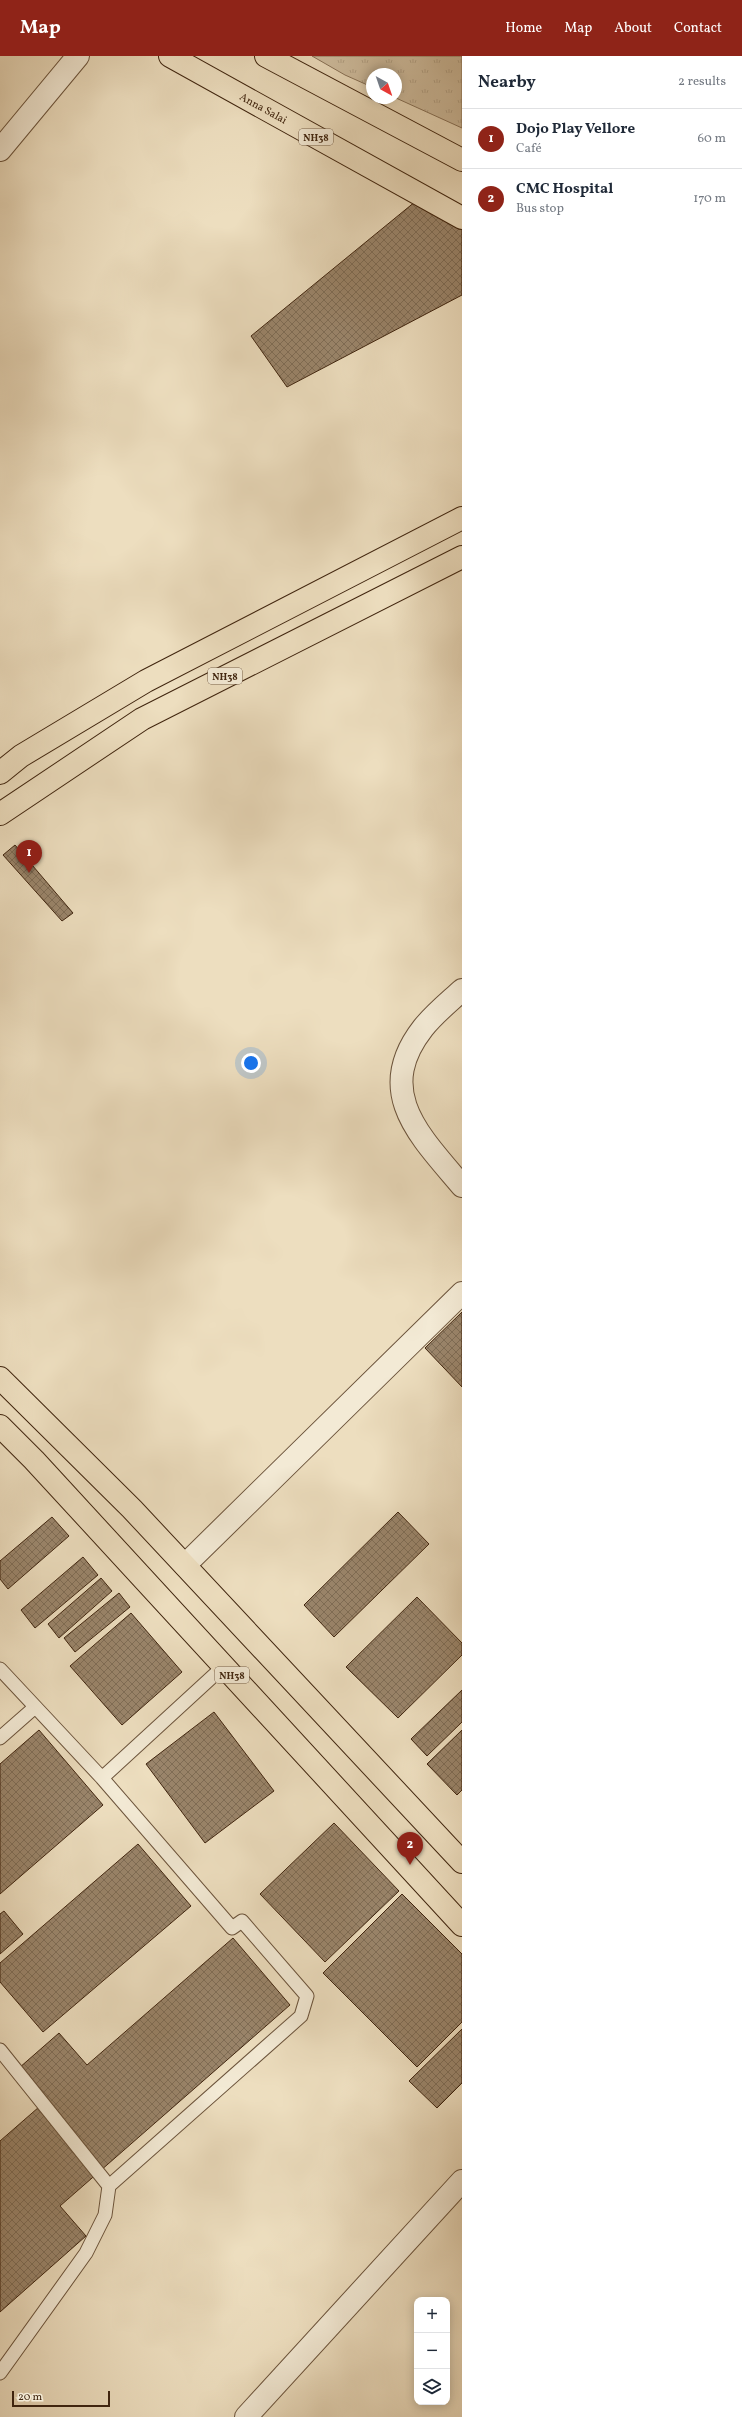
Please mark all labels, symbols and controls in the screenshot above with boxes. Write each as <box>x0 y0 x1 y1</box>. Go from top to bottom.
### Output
text: Map <box>20 15 61 41</box>
text: Home <box>505 19 542 38</box>
text: Map <box>564 19 592 38</box>
text: About <box>614 19 652 38</box>
text: Contact <box>674 19 722 38</box>
north arrow <box>366 68 402 104</box>
text: Nearby <box>478 71 536 94</box>
text: 2 results <box>678 73 726 91</box>
street label: Anna Salai <box>236 90 289 128</box>
text: Dojo Play Vellore <box>516 119 635 140</box>
road number: NH38 <box>299 129 333 145</box>
text: 1 <box>488 130 494 148</box>
text: 60 m <box>698 130 726 148</box>
text: Café <box>516 140 542 158</box>
text: CMC Hospital <box>516 179 613 200</box>
text: 2 <box>488 190 494 208</box>
text: 170 m <box>693 190 726 208</box>
text: Bus stop <box>516 200 564 218</box>
road number: NH38 <box>208 668 242 684</box>
pin: 1 <box>16 840 42 873</box>
your location <box>241 1053 261 1073</box>
road number: NH38 <box>215 1667 249 1683</box>
pin: 2 <box>397 1832 423 1865</box>
map controls <box>414 2297 450 2405</box>
button: + <box>414 2297 450 2333</box>
button: − <box>414 2333 450 2369</box>
button: layers <box>414 2369 450 2405</box>
scale bar <box>12 2389 110 2408</box>
text: 20 m <box>18 2390 42 2405</box>

